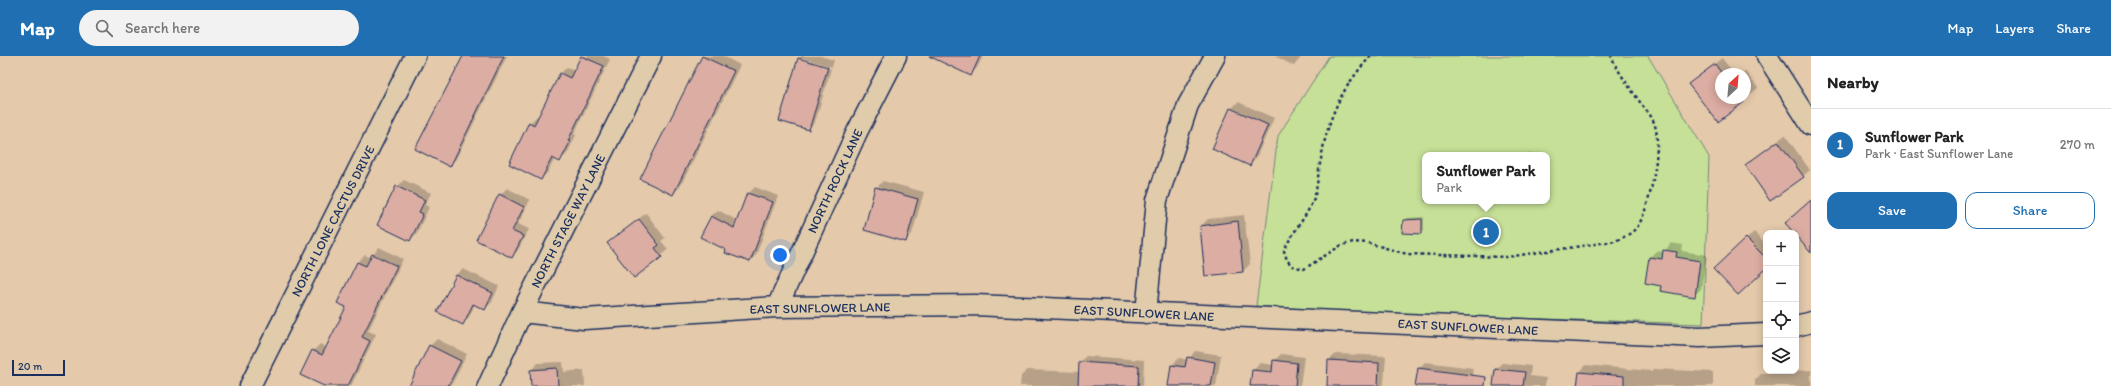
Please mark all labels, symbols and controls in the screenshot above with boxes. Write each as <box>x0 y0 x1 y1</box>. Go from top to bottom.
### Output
search box <box>79 10 359 46</box>
text: Map <box>20 17 55 40</box>
icon: search <box>93 17 115 39</box>
text: Search here <box>125 19 200 37</box>
text: Map <box>1948 20 1973 37</box>
text: Layers <box>1995 20 2034 37</box>
text: Share <box>2056 20 2091 37</box>
north arrow <box>1715 68 1751 104</box>
text: Nearby <box>1827 72 1879 92</box>
street label: NORTH ROCK LANE <box>804 126 866 236</box>
text: Sunflower Park <box>1865 128 1964 146</box>
text: 1 <box>1837 137 1843 152</box>
text: 270 m <box>2060 137 2095 152</box>
street label: NORTH LONE CACTUS DRIVE <box>288 143 378 299</box>
text: Park · East Sunflower Lane <box>1865 146 2013 161</box>
street label: NORTH STAGE WAY LANE <box>528 152 608 290</box>
popup <box>1422 152 1550 204</box>
text: Sunflower Park <box>1437 162 1535 180</box>
text: Park <box>1437 180 1462 195</box>
button: Save <box>1827 192 1957 229</box>
button: Share <box>1965 192 2095 229</box>
pin: 1 <box>1473 217 1499 247</box>
map controls <box>1763 230 1799 374</box>
button: + <box>1763 230 1799 266</box>
your location <box>770 245 790 265</box>
button: − <box>1763 266 1799 302</box>
street label: EAST SUNFLOWER LANE <box>750 299 890 317</box>
street label: EAST SUNFLOWER LANE <box>1073 302 1215 324</box>
button: locate <box>1763 302 1799 338</box>
street label: EAST SUNFLOWER LANE <box>1397 316 1539 338</box>
button: layers <box>1763 338 1799 374</box>
scale bar <box>12 358 65 377</box>
text: 20 m <box>18 360 42 373</box>

